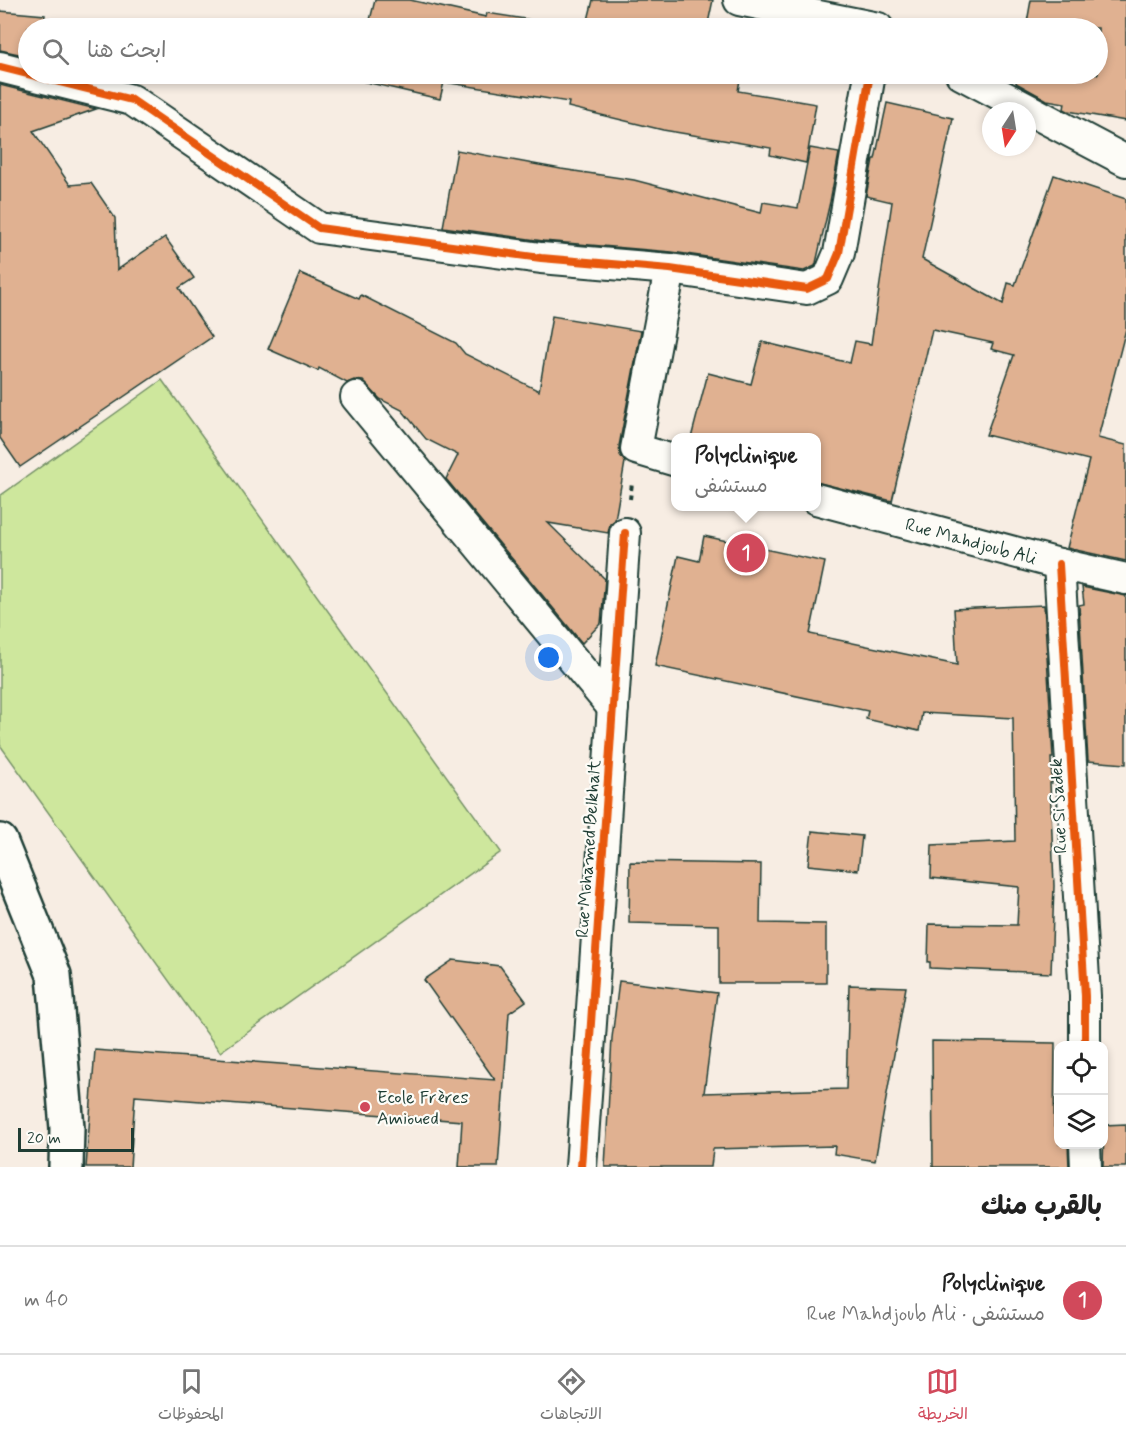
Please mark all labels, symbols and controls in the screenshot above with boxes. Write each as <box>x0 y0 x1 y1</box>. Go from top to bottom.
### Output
search box <box>18 18 1108 84</box>
icon: search <box>39 35 72 68</box>
text: ابحث هنا <box>87 37 167 65</box>
north arrow <box>982 102 1036 156</box>
popup <box>671 433 821 511</box>
text: Polyclinique <box>694 442 798 470</box>
text: مستشفى <box>694 473 768 500</box>
street label: Rue Mahdjoub Ali <box>903 513 1039 571</box>
pin: 1 <box>726 530 766 576</box>
your location <box>534 643 563 672</box>
street label: Rue Si Sadek <box>1045 758 1073 854</box>
street label: Rue Mohamed Belkhalt <box>571 759 607 939</box>
map controls <box>1054 1041 1108 1149</box>
button: locate <box>1054 1041 1108 1095</box>
place label: Ecole Frères Amioued <box>377 1086 469 1131</box>
button: layers <box>1054 1095 1108 1149</box>
marker: Ecole Frères Amioued <box>358 1100 372 1114</box>
scale bar <box>18 1125 134 1152</box>
text: 20 m <box>27 1128 61 1149</box>
text: بالقرب منك <box>981 1190 1102 1224</box>
text: Polyclinique <box>942 1270 1045 1298</box>
text: 40 m <box>24 1287 68 1314</box>
text: 1 <box>1078 1287 1087 1314</box>
text: مستشفى · Rue Mahdjoub Ali <box>807 1301 1045 1328</box>
tab: المحفوظات <box>158 1365 224 1428</box>
tab: الاتجاهات <box>540 1365 602 1428</box>
tab: الخريطة <box>918 1365 968 1428</box>

